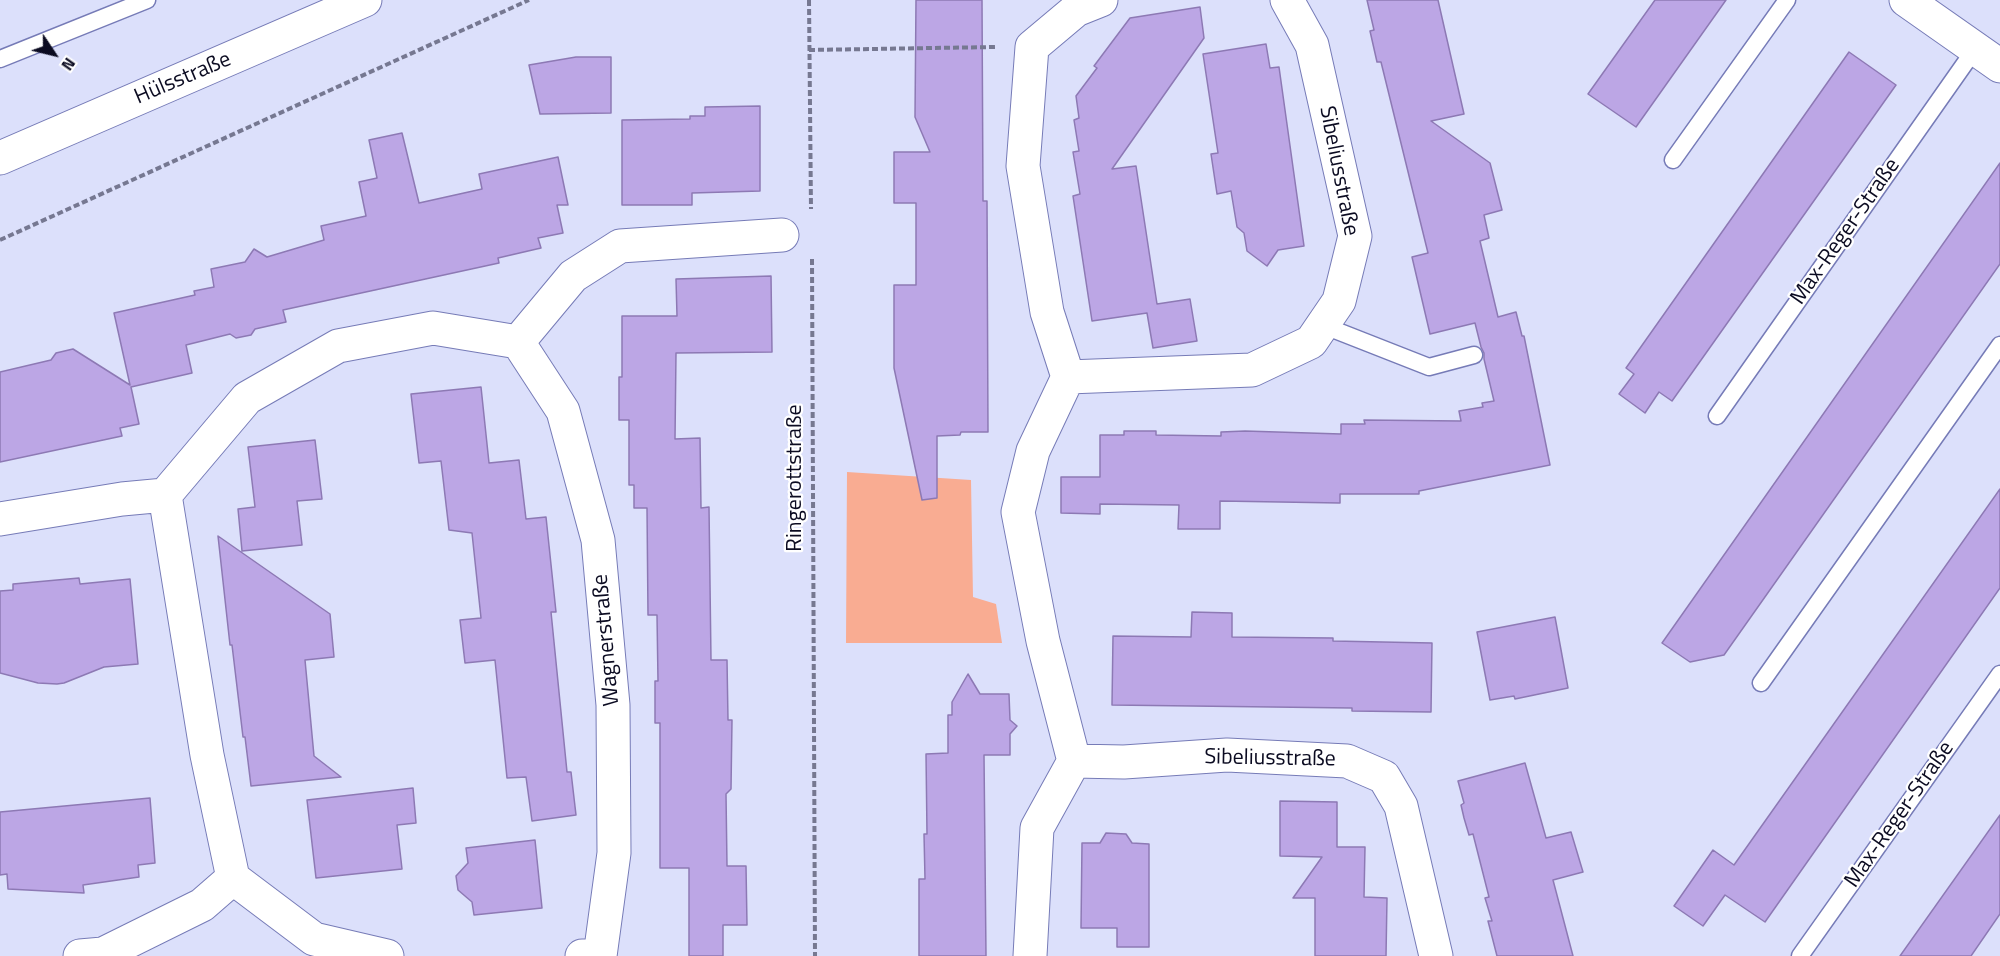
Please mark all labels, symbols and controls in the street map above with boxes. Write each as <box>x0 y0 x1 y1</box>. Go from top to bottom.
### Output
north arrow <box>24 24 84 84</box>
street label: Hülsstraße <box>131 47 235 111</box>
text: N <box>56 53 82 76</box>
street label: Sibeliusstraße <box>1312 104 1364 238</box>
street label: Max-Reger-Straße <box>1786 154 1906 310</box>
street label: Ringerottstraße <box>783 404 809 552</box>
street label: Wagnerstraße <box>588 573 626 707</box>
street label: Max-Reger-Straße <box>1840 737 1960 893</box>
street label: Sibeliusstraße <box>1204 745 1336 773</box>

